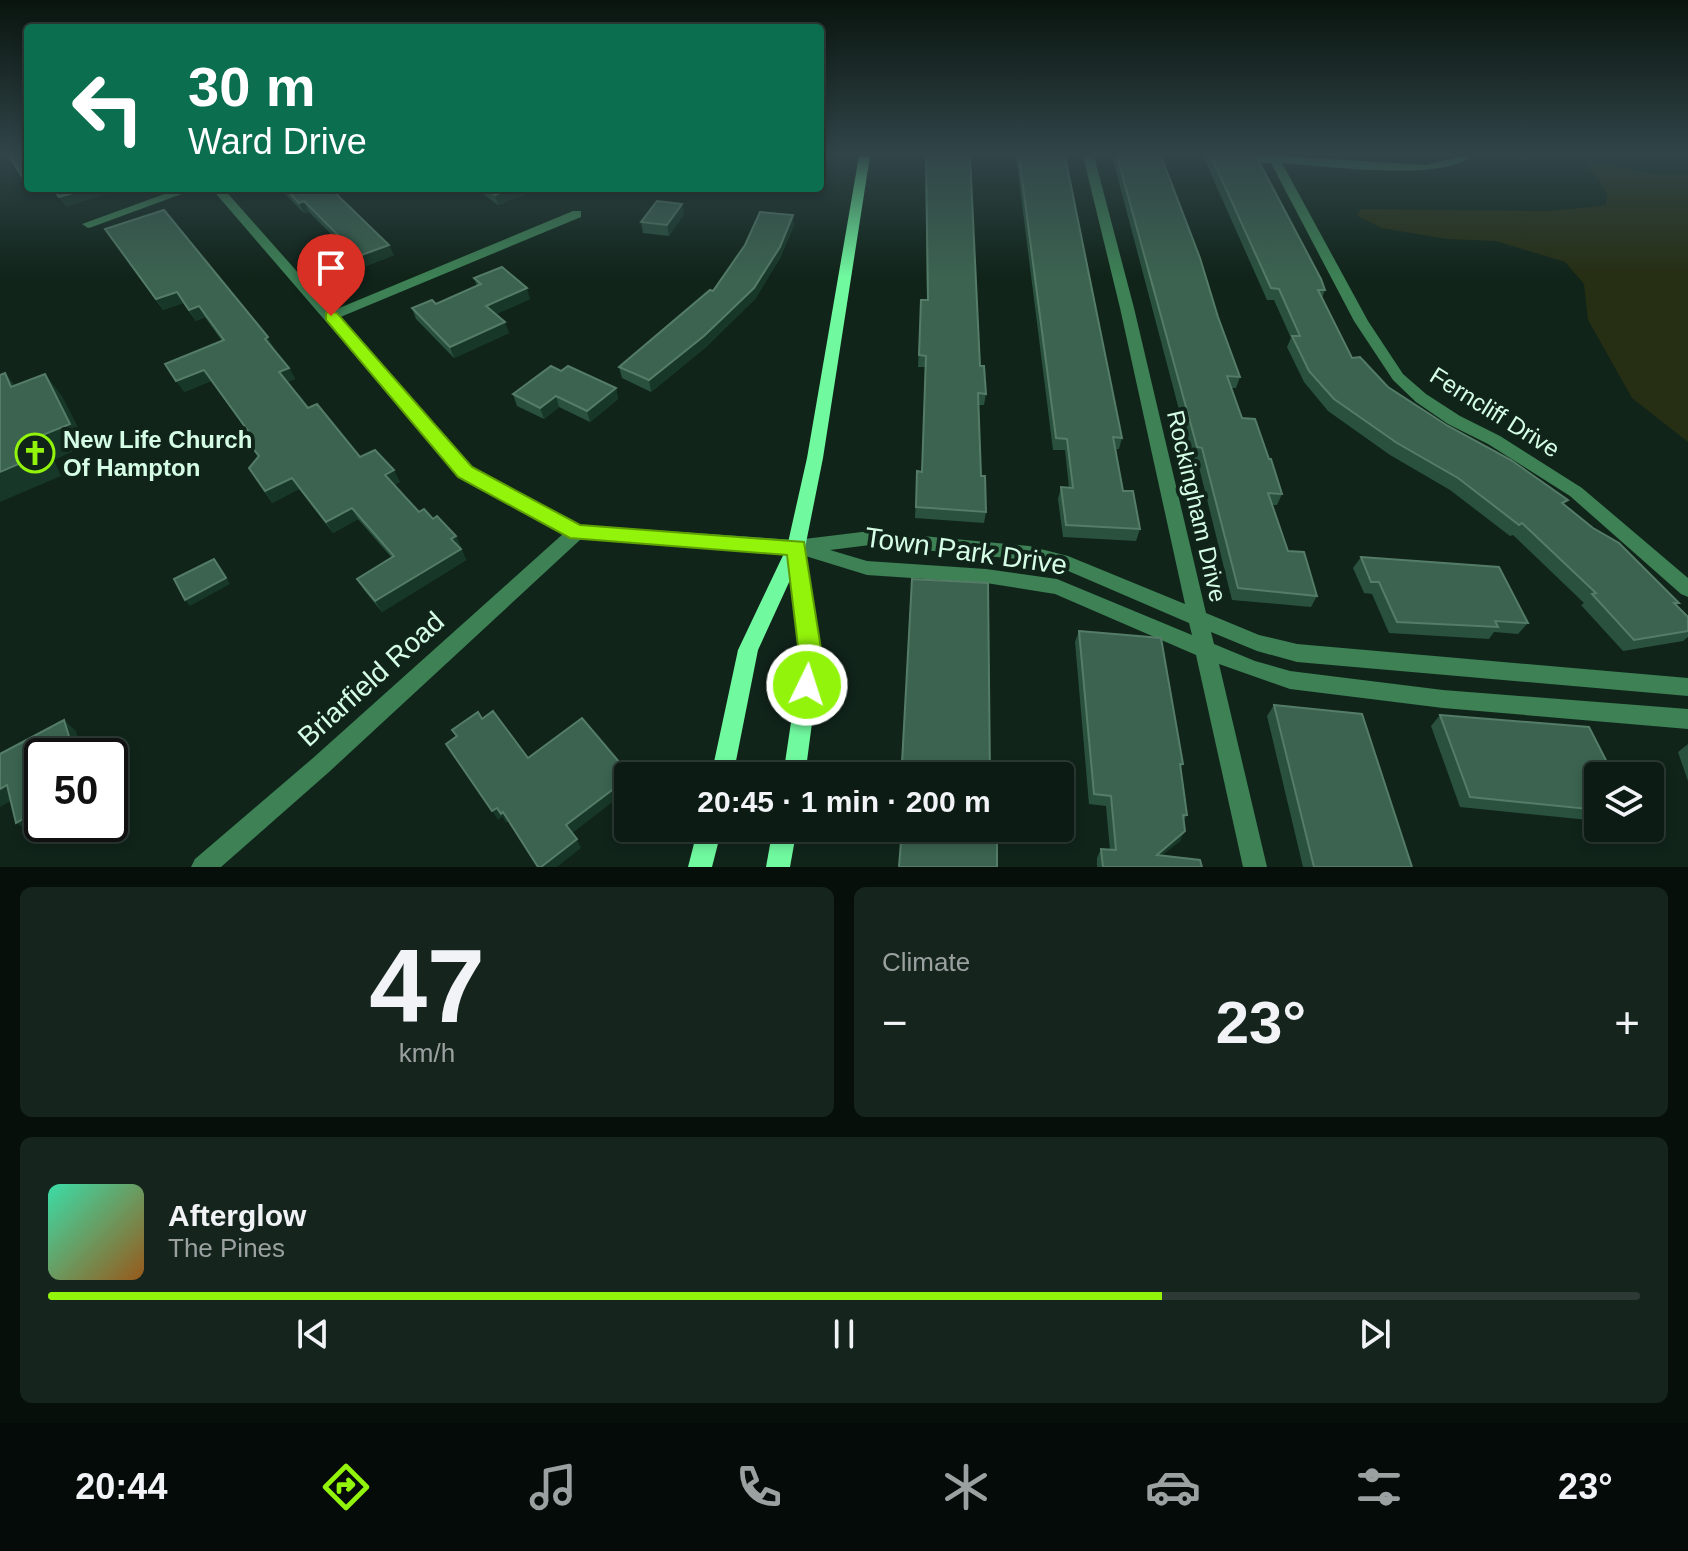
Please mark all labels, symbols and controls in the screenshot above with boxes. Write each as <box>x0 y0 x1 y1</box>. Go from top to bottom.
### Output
text: 30 m <box>188 55 316 118</box>
icon: left <box>56 56 160 160</box>
text: Ward Drive <box>188 121 367 162</box>
pin <box>297 234 365 316</box>
icon: arrive <box>309 246 353 290</box>
street label: Ferncliff Drive <box>1425 361 1565 463</box>
street label: Rockingham Drive <box>1162 407 1232 605</box>
place label: New Life Church Of Hampton <box>63 426 252 481</box>
church icon: New Life Church Of Hampton <box>14 432 56 474</box>
street label: Town Park Drive <box>863 521 1069 581</box>
street label: Briarfield Road <box>292 606 450 752</box>
position arrow <box>765 643 849 727</box>
speed limit sign: 50 <box>24 738 128 842</box>
map controls <box>1584 762 1664 842</box>
button: layers <box>1584 762 1664 842</box>
text: 20:45 · 1 min · 200 m <box>697 785 991 818</box>
text: 47 <box>369 928 485 1044</box>
text: Climate <box>882 947 970 977</box>
text: 23° <box>1216 989 1306 1056</box>
text: − <box>882 998 908 1047</box>
text: + <box>1614 998 1640 1047</box>
text: km/h <box>399 1038 455 1068</box>
text: Afterglow <box>168 1199 306 1232</box>
text: The Pines <box>168 1233 285 1263</box>
icon: previous <box>291 1312 335 1356</box>
icon: pause <box>822 1312 866 1356</box>
icon: next <box>1353 1312 1397 1356</box>
icon: directions <box>318 1459 374 1515</box>
icon: music <box>525 1459 581 1515</box>
icon: phone <box>731 1459 787 1515</box>
icon: climate <box>938 1459 994 1515</box>
icon: car <box>1145 1459 1201 1515</box>
icon: filters <box>1351 1459 1407 1515</box>
text: 20:44 <box>75 1466 167 1507</box>
text: 23° <box>1558 1466 1613 1507</box>

